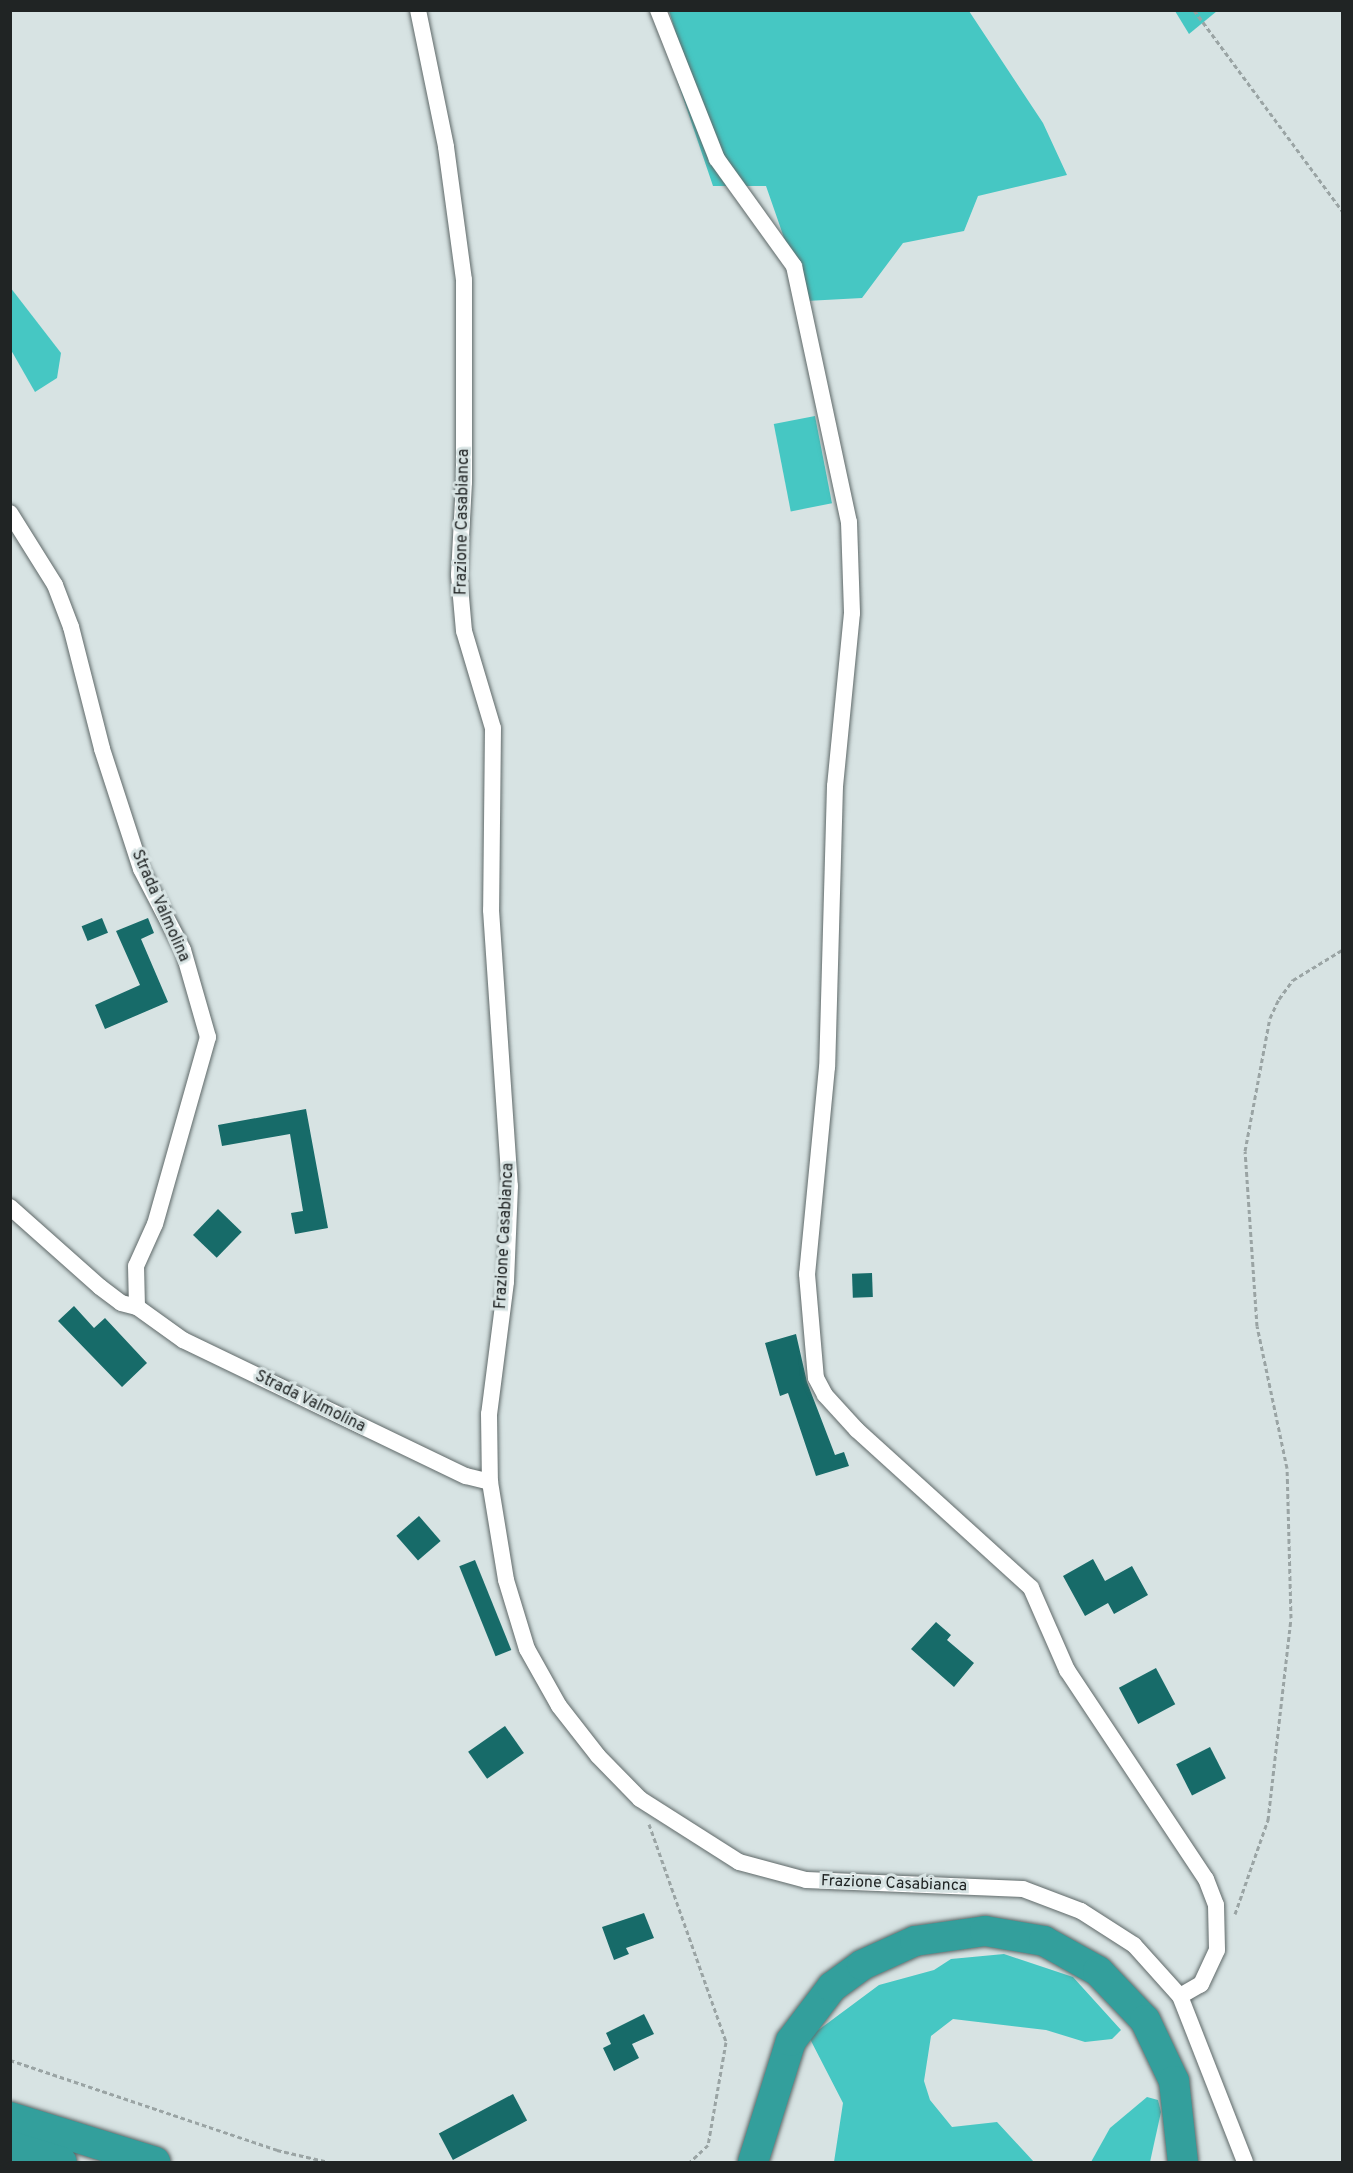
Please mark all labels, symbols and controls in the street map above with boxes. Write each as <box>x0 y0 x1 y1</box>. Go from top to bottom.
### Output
street label: Frazione Casabianca <box>452 449 474 595</box>
street label: Strada Valmolina <box>127 847 193 965</box>
street label: Frazione Casabianca <box>492 1162 518 1310</box>
street label: Strada Valmolina <box>251 1367 369 1437</box>
street label: Frazione Casabianca <box>820 1872 968 1896</box>

